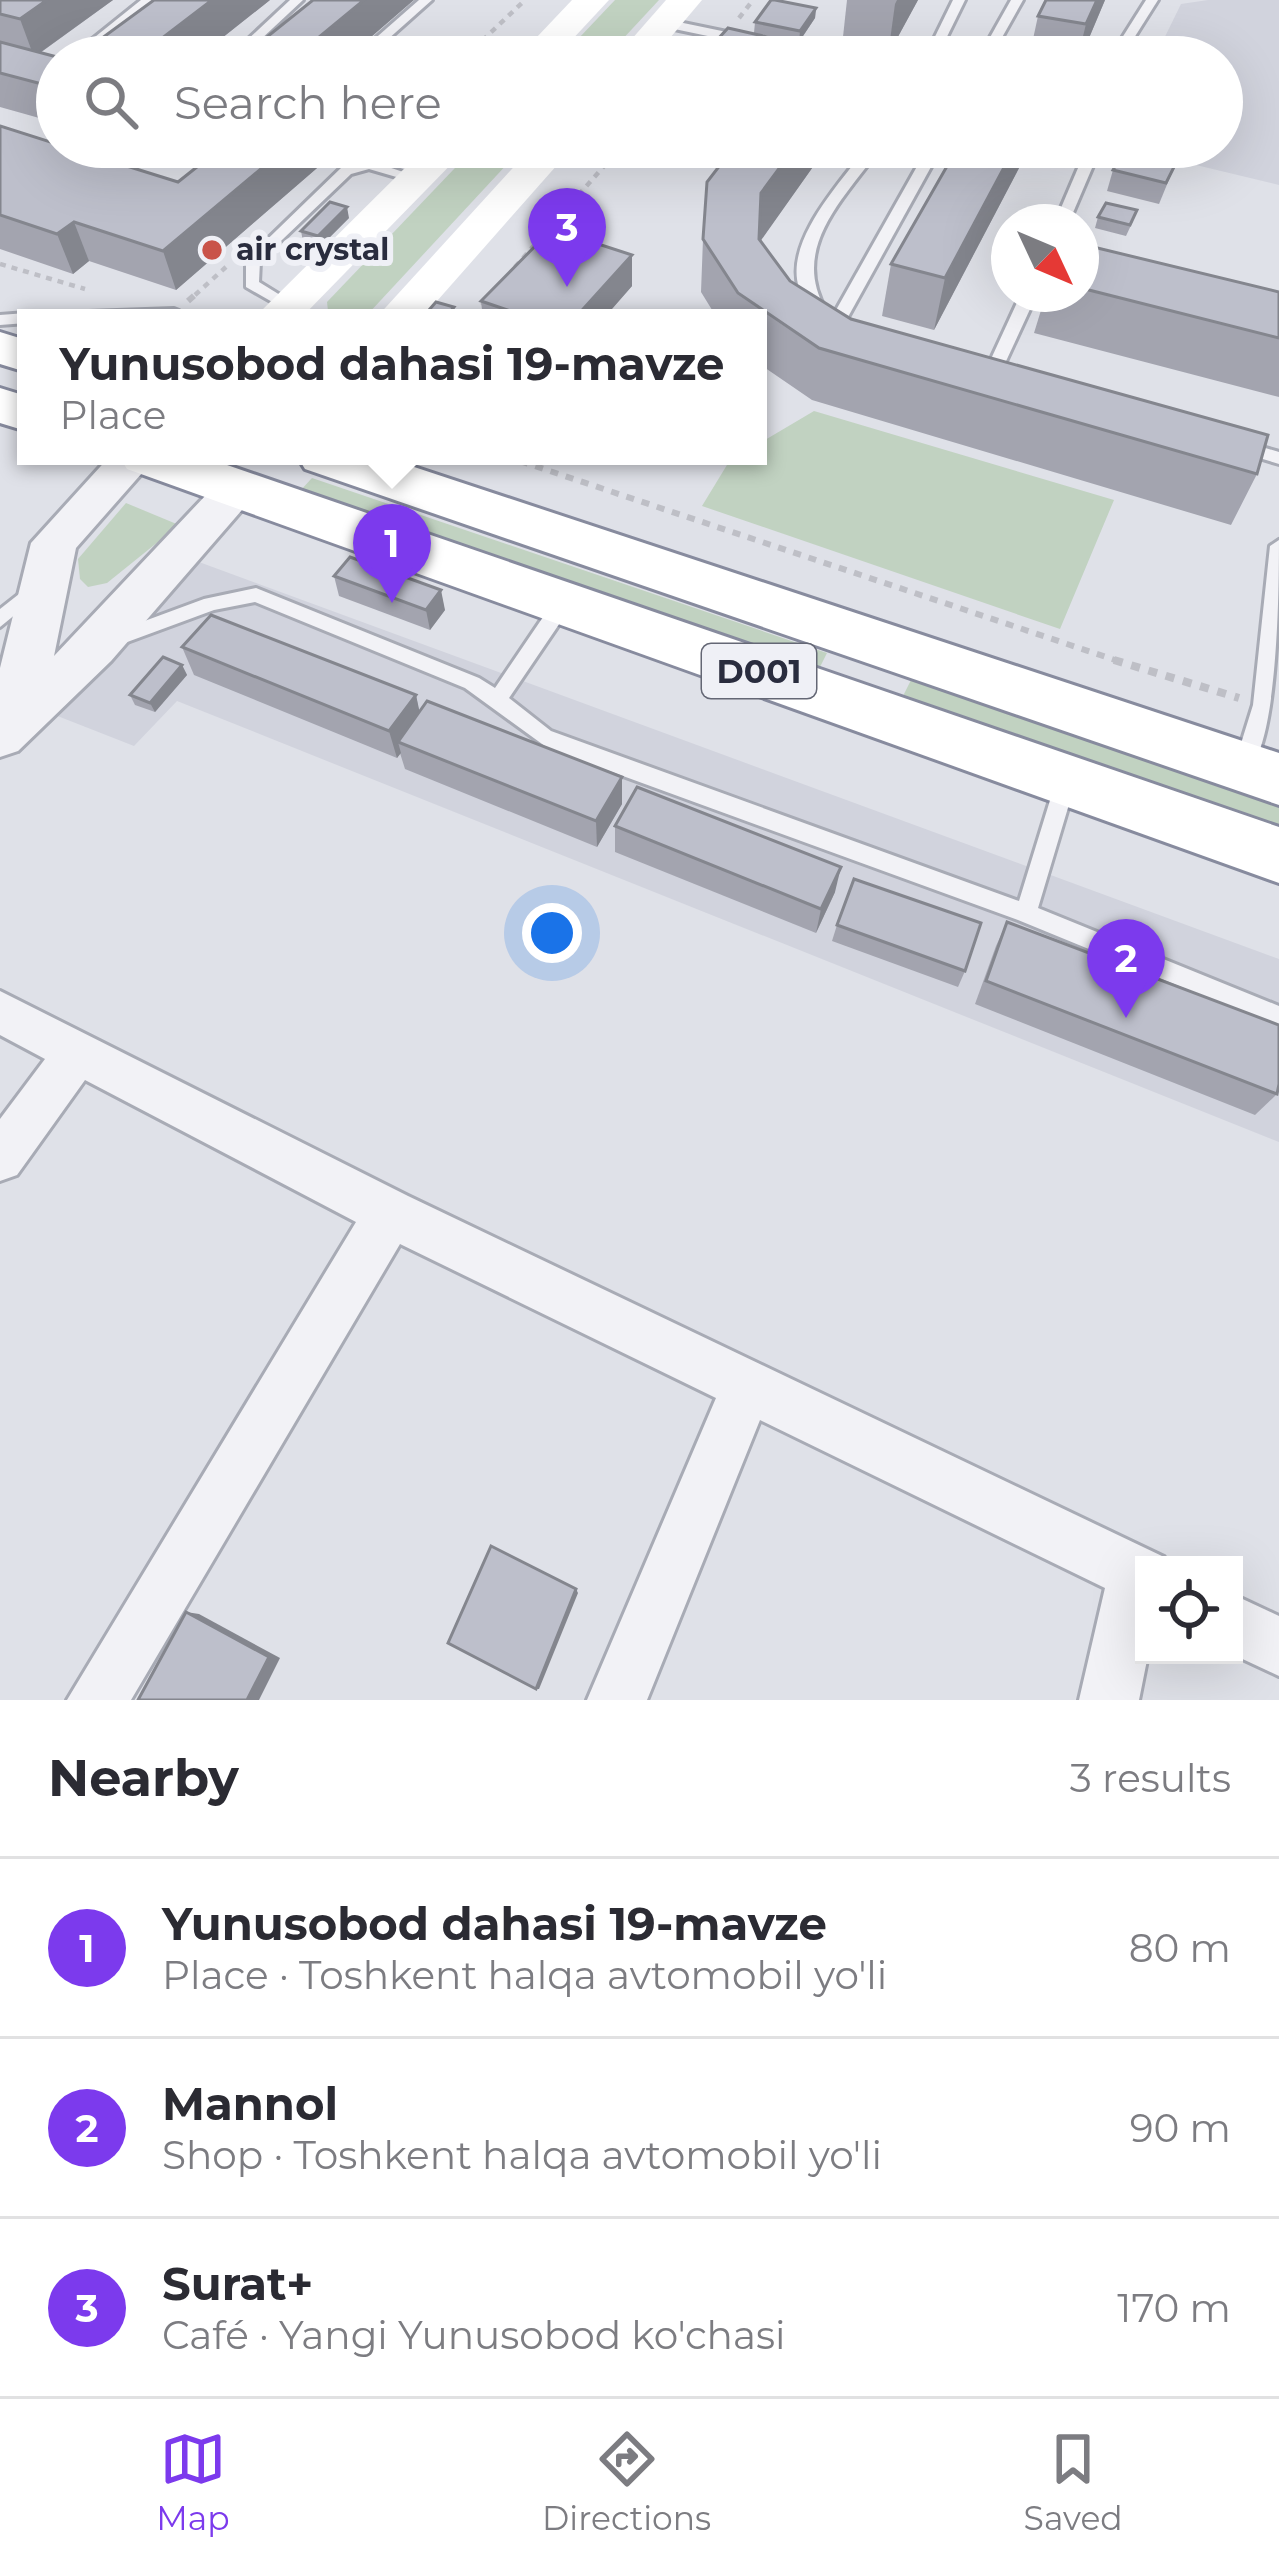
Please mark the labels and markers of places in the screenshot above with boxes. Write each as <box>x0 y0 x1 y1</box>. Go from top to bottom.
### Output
pin: 3 <box>528 188 606 287</box>
place label: air crystal <box>236 231 389 268</box>
marker: air crystal <box>199 237 225 263</box>
pin: 1 <box>353 504 431 603</box>
pin: 2 <box>1087 919 1165 1018</box>

